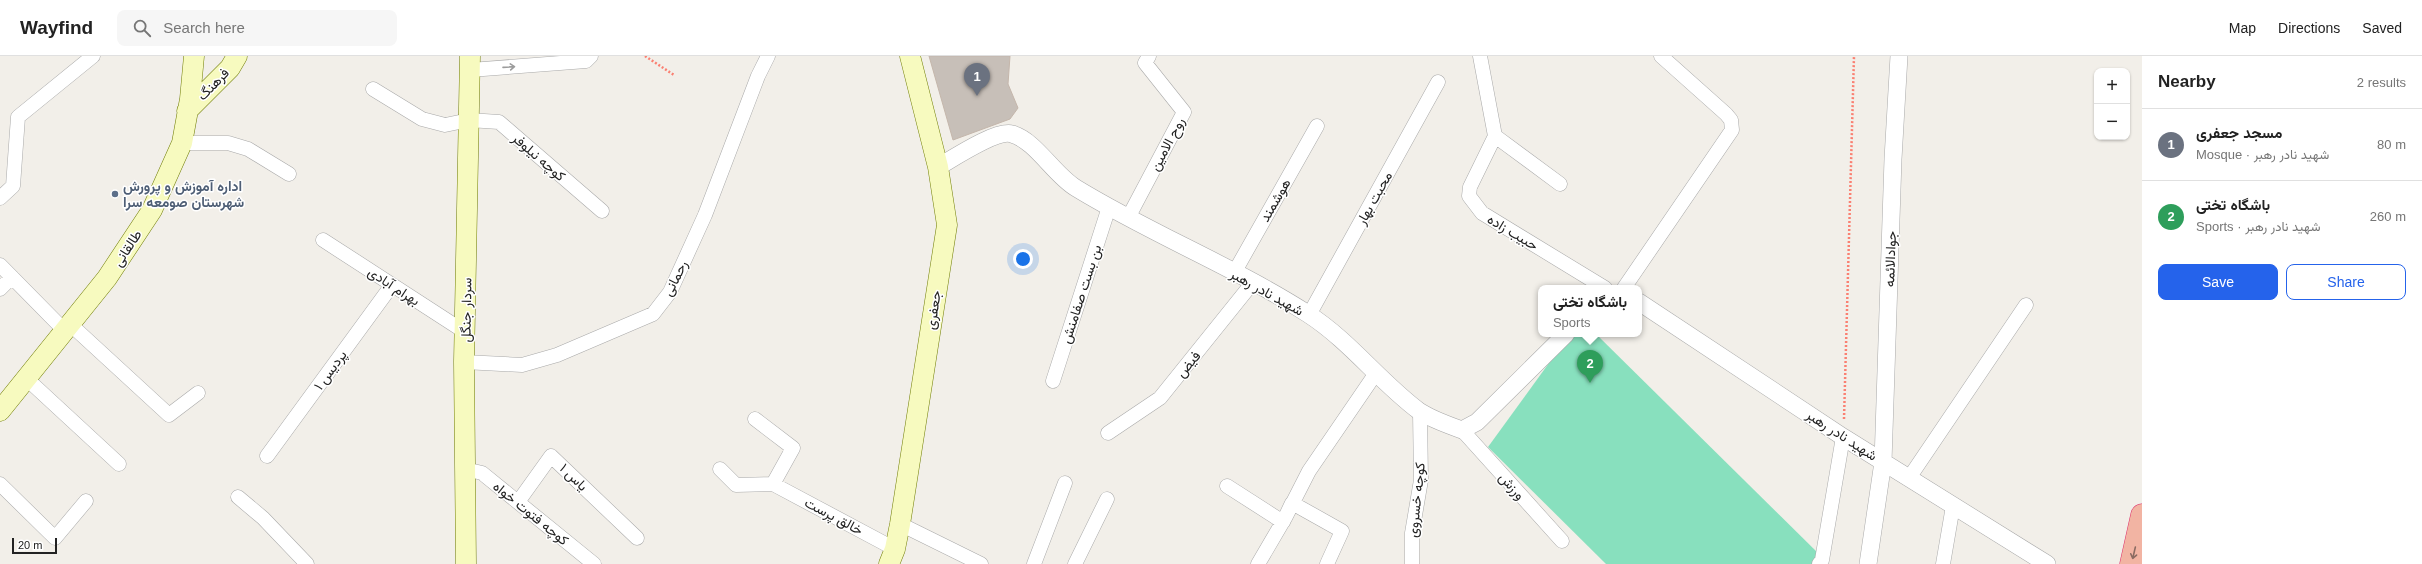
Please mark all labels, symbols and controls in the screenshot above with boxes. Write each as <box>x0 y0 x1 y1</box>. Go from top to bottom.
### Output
search box <box>117 10 397 46</box>
text: Wayfind <box>20 17 93 38</box>
icon: search <box>131 17 153 39</box>
text: Search here <box>163 19 245 36</box>
text: Map <box>2229 20 2256 36</box>
text: Directions <box>2278 20 2340 36</box>
text: Saved <box>2362 20 2402 36</box>
pin: 1 <box>964 63 990 96</box>
one-way arrow <box>502 64 515 71</box>
street label: فرهنگ <box>194 65 233 104</box>
map controls <box>2094 68 2130 140</box>
button: + <box>2094 68 2130 104</box>
text: Nearby <box>2158 72 2216 91</box>
text: 2 results <box>2357 75 2406 90</box>
button: − <box>2094 104 2130 140</box>
street label: روح الامین <box>1146 114 1191 175</box>
text: مسجد جعفری <box>2196 124 2282 141</box>
street label: کوچه نیلوفر <box>507 129 569 186</box>
text: 1 <box>2167 137 2175 152</box>
text: 80 m <box>2377 137 2406 152</box>
text: Mosque · شهید نادر رهبر <box>2196 147 2329 162</box>
street label: محبت بهار <box>1352 169 1396 229</box>
street label: هوشمند <box>1256 175 1295 225</box>
place label: اداره آموزش و پرورش شهرستان صومعه سرا <box>123 178 244 211</box>
marker: اداره آموزش و پرورش شهرستان صومعه سرا <box>110 189 120 199</box>
text: باشگاه تختی <box>2196 196 2270 213</box>
text: 2 <box>2167 209 2175 224</box>
text: 260 m <box>2370 209 2406 224</box>
street label: حبیب زاده <box>1484 211 1541 254</box>
text: Sports · شهید نادر رهبر <box>2196 219 2320 234</box>
street label: طالقانی <box>109 227 146 270</box>
street label: جوادالائمه <box>1881 231 1900 287</box>
street label: بن بست صفامنش <box>1058 243 1105 346</box>
your location <box>1013 249 1033 269</box>
street label: رحمانی <box>659 257 692 299</box>
street label: بهرام آبادی <box>365 263 423 310</box>
button: Save <box>2158 264 2278 300</box>
button: Share <box>2286 264 2406 300</box>
street label: شهید نادر رهبر <box>1226 265 1306 320</box>
street label: سردار جنگل <box>457 278 476 342</box>
popup <box>1538 285 1642 337</box>
street label: جعفری <box>922 289 945 331</box>
text: باشگاه تختی <box>1553 293 1627 310</box>
text: Sports <box>1553 315 1591 330</box>
street label: پردیس ۱ <box>310 347 352 394</box>
street label: فیض <box>1172 348 1204 381</box>
pin: 2 <box>1577 350 1603 383</box>
street label: شهید نادر رهبر <box>1802 406 1880 465</box>
street label: یاس ۱ <box>556 460 591 495</box>
street label: کوچه خسروی <box>1404 462 1430 539</box>
street label: ورزش <box>1495 469 1528 504</box>
street label: کوچه فتوت خواه <box>489 478 572 550</box>
street label: خالق پرست <box>801 494 866 540</box>
scale bar <box>12 536 57 555</box>
text: 20 m <box>18 539 42 551</box>
one-way arrow <box>2129 546 2137 559</box>

